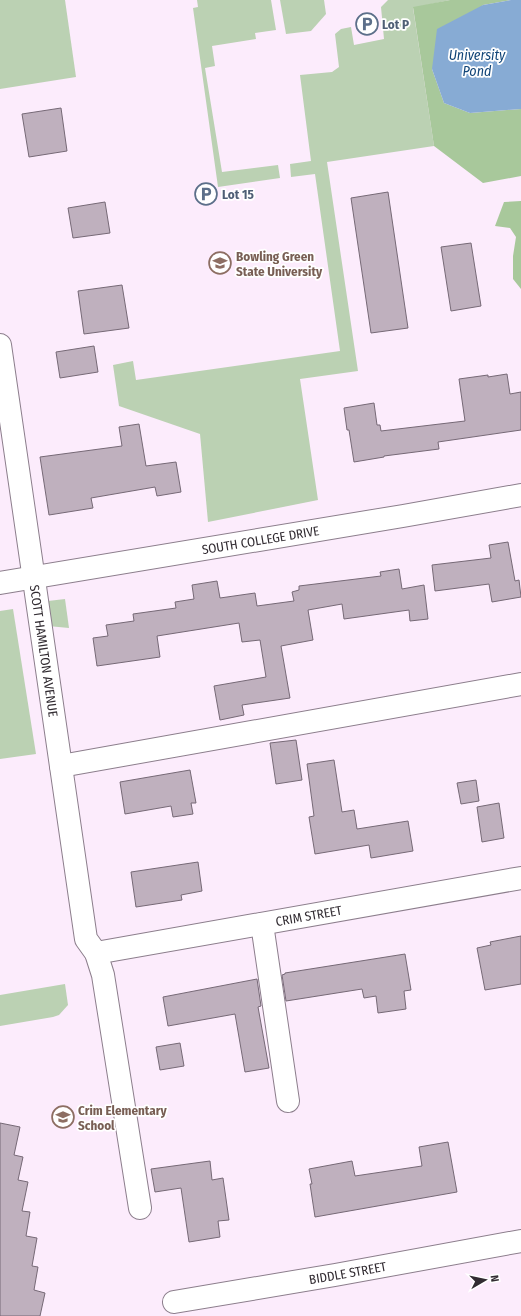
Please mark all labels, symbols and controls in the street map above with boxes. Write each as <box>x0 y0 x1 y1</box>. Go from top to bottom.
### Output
parking icon: Lot P <box>354 11 380 37</box>
place label: Lot P <box>382 17 409 32</box>
water label: University Pond <box>449 47 506 80</box>
parking icon: Lot 15 <box>193 181 219 207</box>
place label: Lot 15 <box>222 187 254 202</box>
place label: Bowling Green State University <box>236 249 323 279</box>
school or university icon: Bowling Green State University <box>207 250 233 276</box>
street label: SOUTH COLLEGE DRIVE <box>201 523 320 557</box>
street label: SCOTT HAMILTON AVENUE <box>27 584 61 718</box>
street label: CRIM STREET <box>275 903 343 929</box>
place label: Crim Elementary School <box>78 1103 168 1133</box>
school or university icon: Crim Elementary School <box>50 1104 76 1130</box>
street label: BIDDLE STREET <box>308 1259 387 1287</box>
north arrow <box>465 1260 505 1300</box>
text: N <box>487 1274 501 1283</box>

